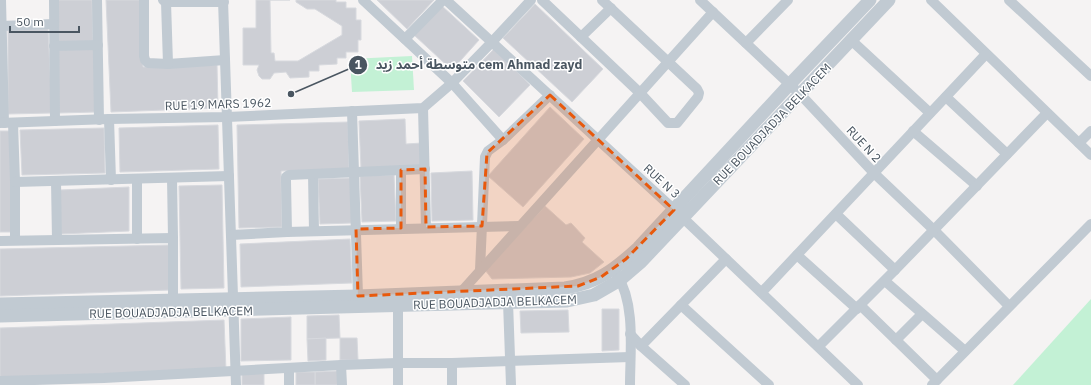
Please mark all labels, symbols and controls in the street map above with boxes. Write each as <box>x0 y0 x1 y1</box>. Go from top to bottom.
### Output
scale bar <box>10 8 79 34</box>
text: 50 m <box>16 14 44 29</box>
callout: متوسطة أحمد زيد cem Ahmad zayd <box>348 52 591 77</box>
text: متوسطة أحمد زيد cem Ahmad zayd <box>376 56 582 73</box>
text: 1 <box>354 57 362 72</box>
street label: RUE BOUADJADJA BELKACEM <box>710 60 834 188</box>
street label: RUE 19 MARS 1962 <box>165 95 271 113</box>
street label: RUE N 2 <box>844 123 884 165</box>
street label: RUE N 3 <box>641 161 683 201</box>
street label: RUE BOUADJADJA BELKACEM <box>413 292 577 312</box>
street label: RUE BOUADJADJA BELKACEM <box>89 303 253 321</box>

